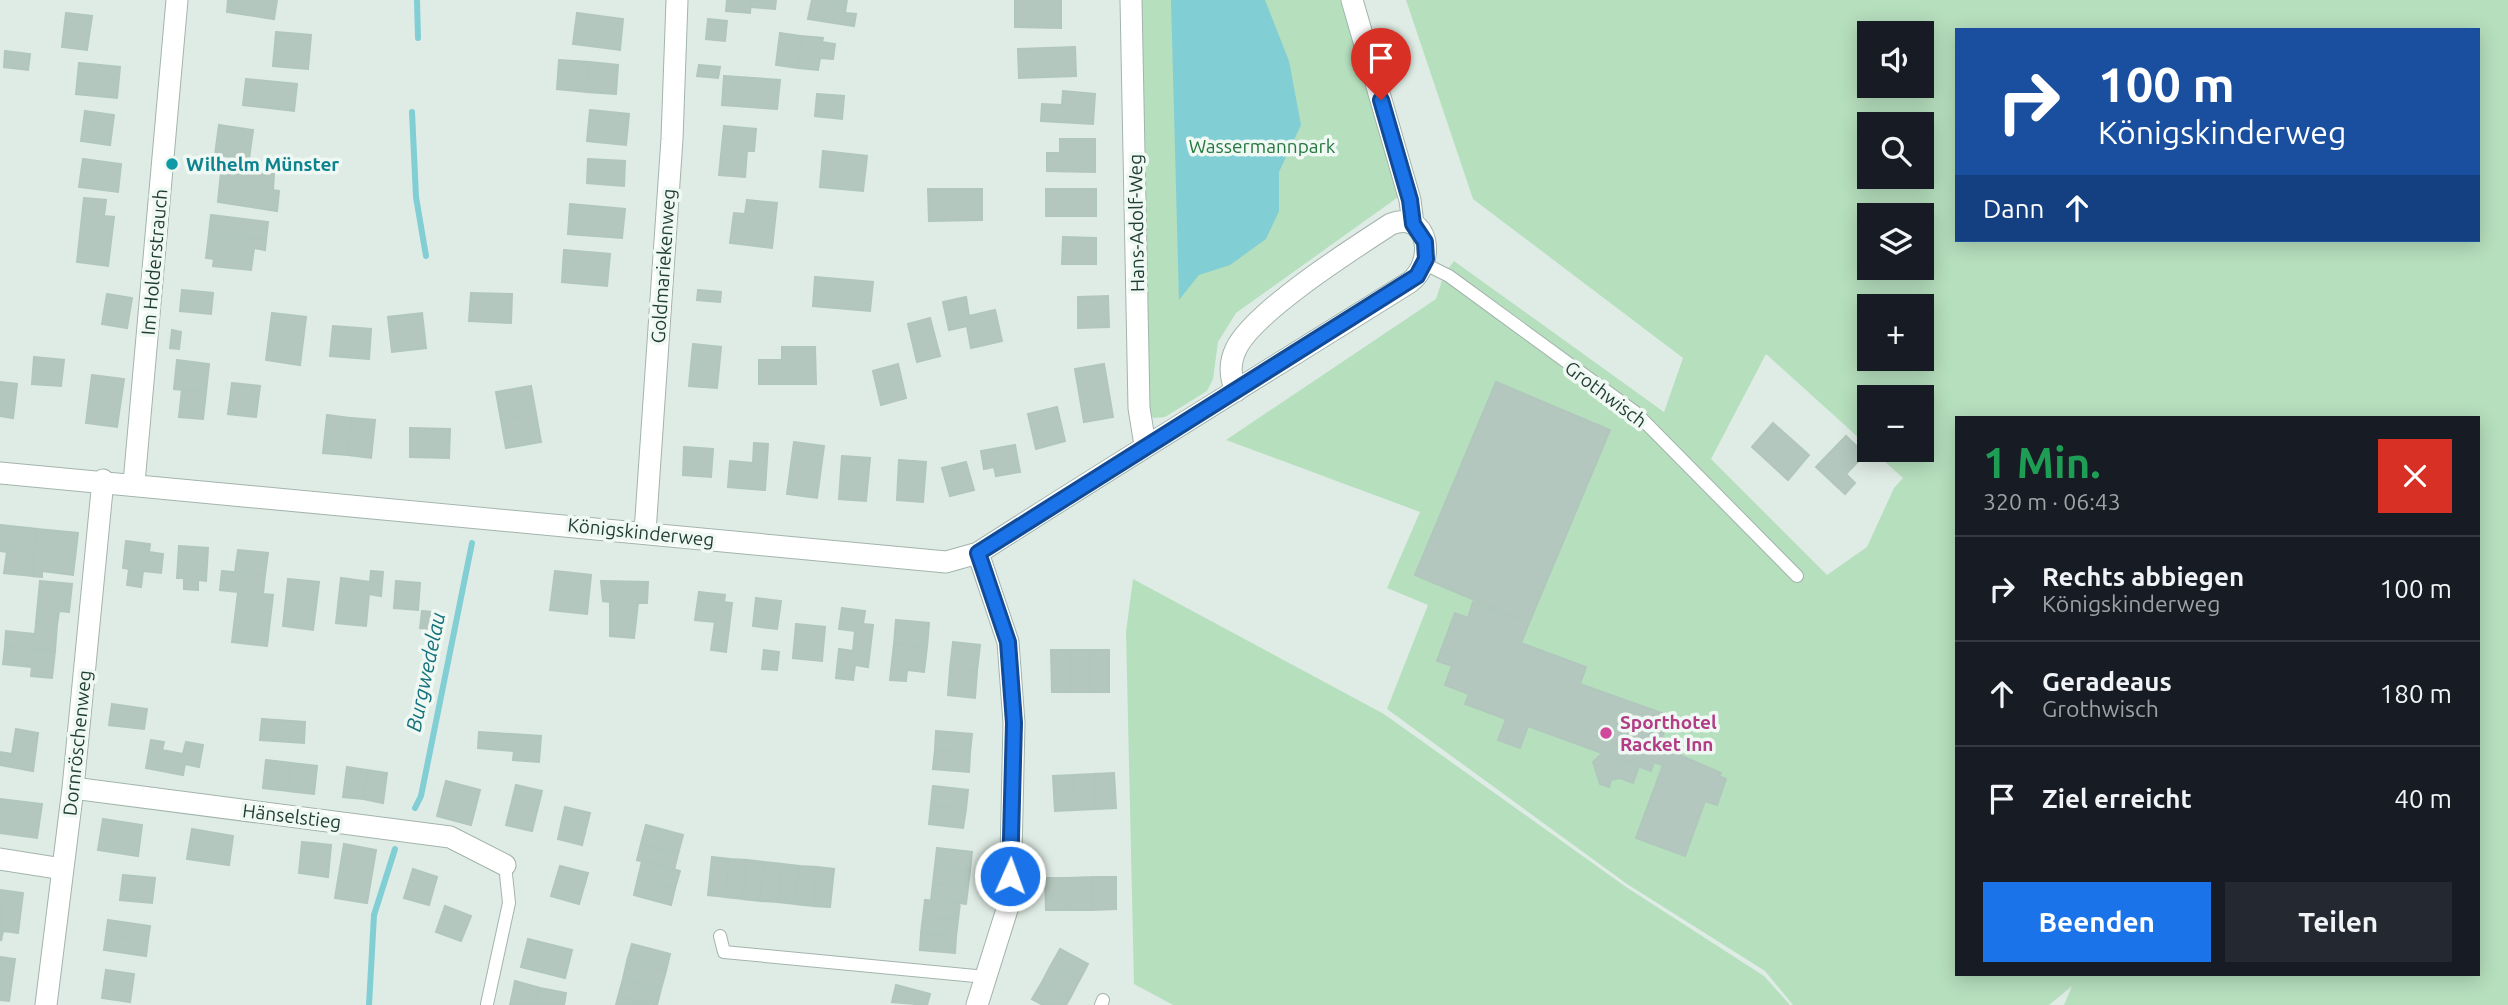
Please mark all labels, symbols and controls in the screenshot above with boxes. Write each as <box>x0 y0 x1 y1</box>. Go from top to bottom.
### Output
map controls <box>1857 21 1934 462</box>
button: sound <box>1857 21 1934 98</box>
pin <box>1351 28 1411 100</box>
icon: arrive <box>1362 39 1400 77</box>
icon: right <box>1983 56 2074 147</box>
text: 100 m <box>2098 56 2235 111</box>
button: search <box>1857 112 1934 189</box>
text: Königskinderweg <box>2098 114 2346 150</box>
park label: Wassermannpark <box>1189 135 1336 157</box>
place label: Wilhelm Münster <box>186 153 339 175</box>
street label: Hans-Adolf-Weg <box>1124 154 1148 292</box>
marker: Wilhelm Münster <box>164 156 180 172</box>
street label: Im Holderstrauch <box>137 188 171 336</box>
street label: Goldmariekenweg <box>647 188 679 344</box>
icon: ahead <box>2058 189 2096 227</box>
text: Dann <box>1983 194 2044 223</box>
button: layers <box>1857 203 1934 280</box>
button: + <box>1857 294 1934 371</box>
street label: Grothwisch <box>1561 356 1651 432</box>
button: − <box>1857 385 1934 462</box>
text: 1 Min. <box>1983 439 2101 486</box>
button: close <box>2378 439 2452 513</box>
text: 320 m · 06:43 <box>1983 489 2121 514</box>
street label: Königskinderweg <box>567 513 715 551</box>
text: Rechts abbiegen <box>2042 562 2244 591</box>
icon: right <box>1983 570 2021 608</box>
text: 100 m <box>2380 574 2452 603</box>
text: Königskinderweg <box>2042 591 2221 616</box>
water label: Burgwedelau <box>401 610 449 734</box>
text: Geradeaus <box>2042 667 2172 696</box>
street label: Dornröschenweg <box>58 669 96 817</box>
icon: ahead <box>1983 675 2021 713</box>
text: 180 m <box>2380 679 2452 708</box>
text: Grothwisch <box>2042 696 2159 721</box>
place label: Sporthotel Racket Inn <box>1620 711 1717 755</box>
marker: Sporthotel Racket Inn <box>1598 725 1614 741</box>
icon: arrive <box>1983 780 2021 818</box>
text: Ziel erreicht <box>2042 784 2192 813</box>
text: 40 m <box>2394 784 2452 813</box>
street label: Hänselstieg <box>241 799 343 833</box>
position arrow <box>973 839 1047 913</box>
button: Beenden <box>1983 882 2211 962</box>
button: Teilen <box>2225 882 2452 962</box>

